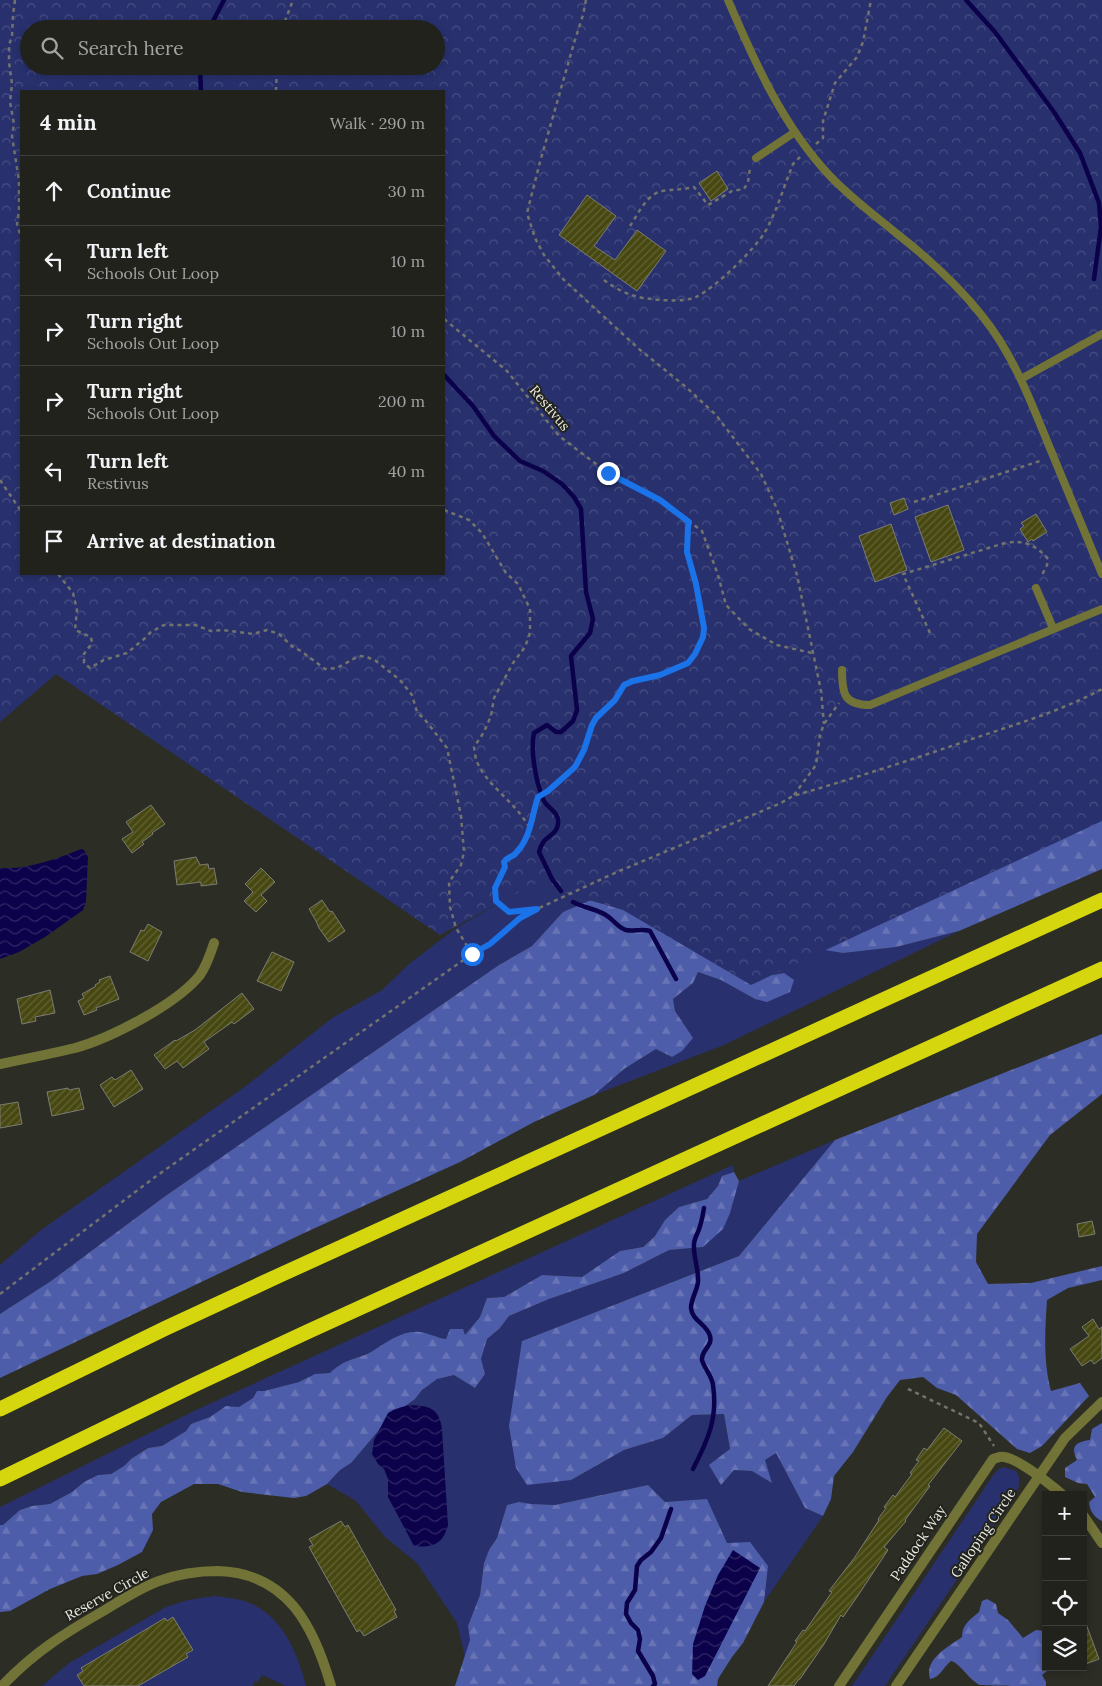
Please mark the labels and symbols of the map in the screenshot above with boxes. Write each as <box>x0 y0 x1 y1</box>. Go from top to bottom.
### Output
street label: Restivus <box>526 382 574 434</box>
route end <box>597 462 620 485</box>
route start <box>461 943 484 966</box>
street label: Galloping Circle <box>946 1484 1020 1581</box>
street label: Paddock Way <box>886 1501 950 1584</box>
street label: Reserve Circle <box>62 1563 153 1624</box>

